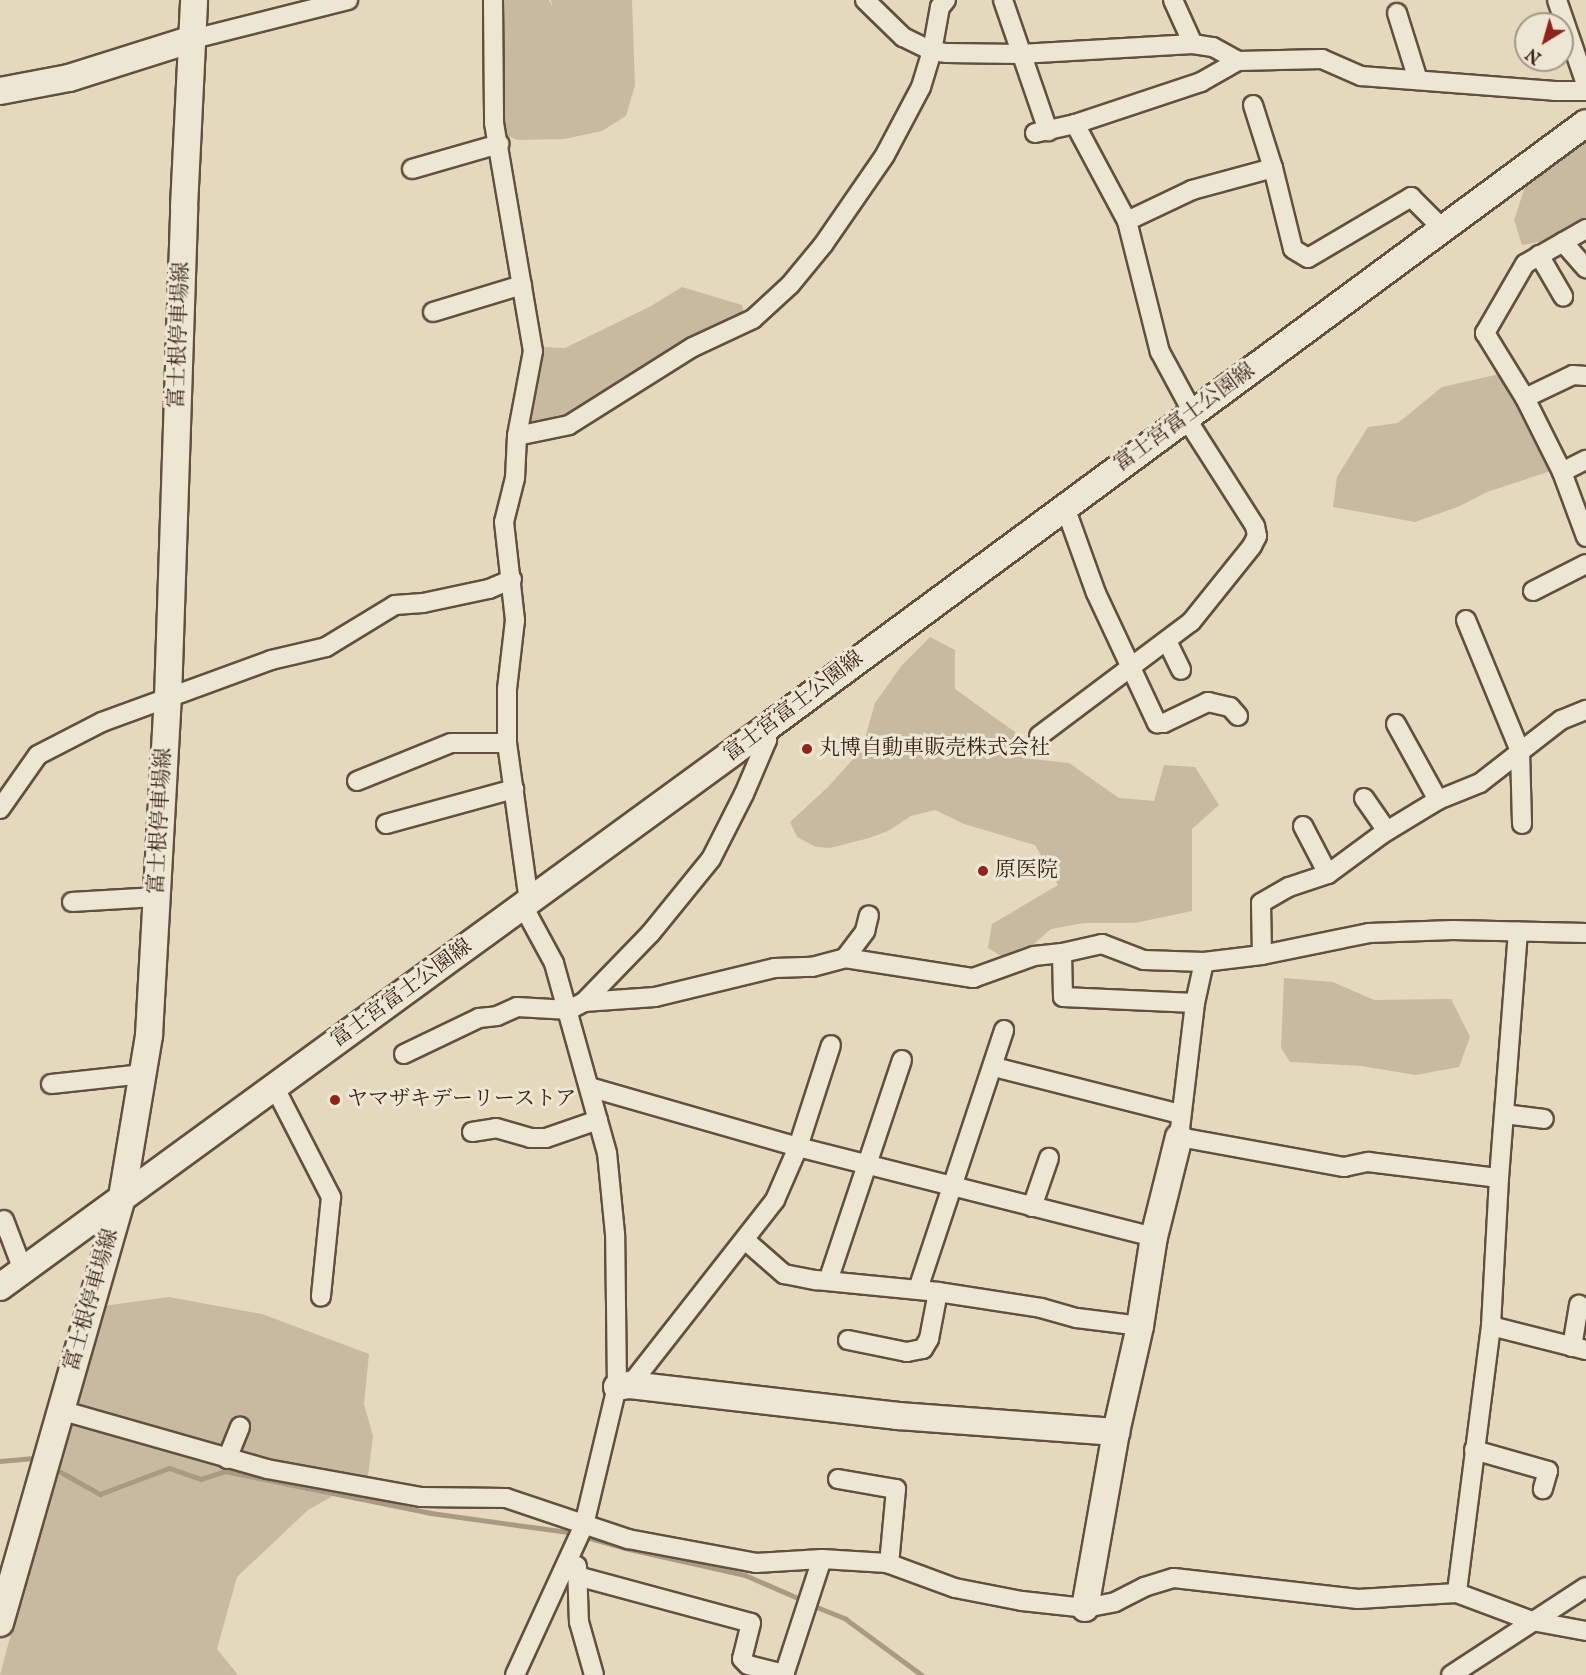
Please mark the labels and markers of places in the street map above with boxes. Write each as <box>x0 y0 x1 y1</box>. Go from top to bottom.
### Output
place label: 丸博自動車販売株式会社 <box>819 736 1050 762</box>
marker: 丸博自動車販売株式会社 <box>800 742 814 756</box>
place label: 原医院 <box>995 858 1058 884</box>
marker: 原医院 <box>976 864 990 878</box>
place label: ヤマザキデーリーストア <box>347 1087 578 1113</box>
marker: ヤマザキデーリーストア <box>328 1093 342 1107</box>

